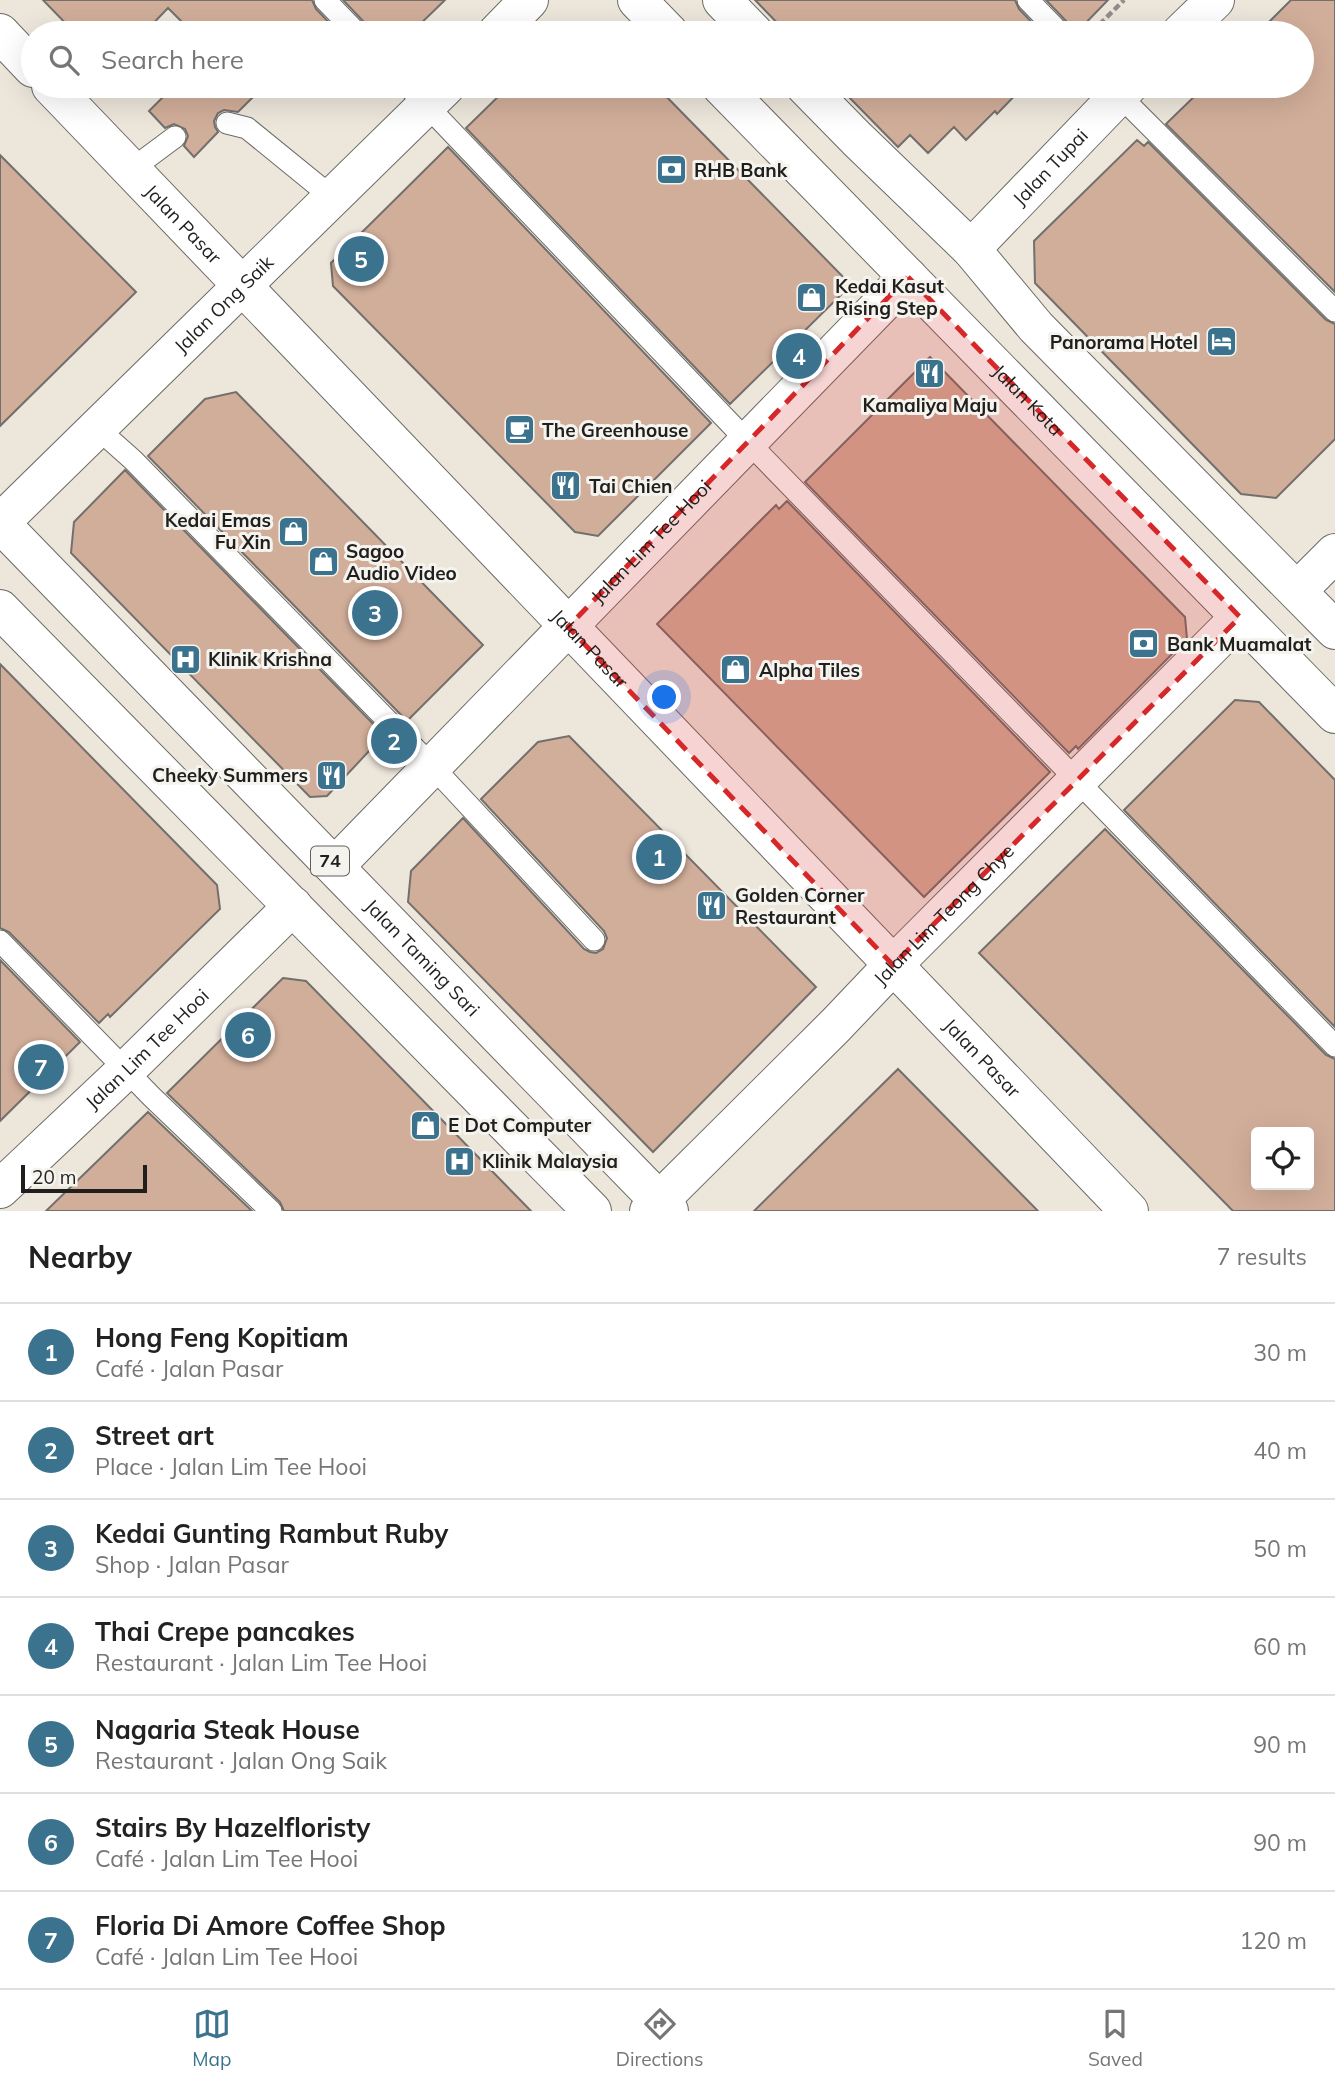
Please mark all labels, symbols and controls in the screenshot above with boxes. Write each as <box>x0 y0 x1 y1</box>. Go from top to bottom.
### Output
search box <box>21 21 1314 98</box>
icon: search <box>45 41 83 79</box>
text: Search here <box>101 43 244 76</box>
street label: Jalan Tupai <box>1007 123 1093 211</box>
bank icon: RHB Bank <box>654 153 688 187</box>
place label: RHB Bank <box>694 158 788 182</box>
street label: Jalan Pasar <box>140 179 227 269</box>
pin: 5 <box>338 233 384 285</box>
street label: Jalan Ong Saik <box>169 250 278 358</box>
place label: Kedai Kasut Rising Step <box>835 274 944 320</box>
shop icon: Kedai Kasut Rising Step <box>795 280 829 314</box>
hotel icon: Panorama Hotel <box>1204 325 1238 359</box>
pin: 4 <box>776 330 822 382</box>
place label: Panorama Hotel <box>1050 330 1198 354</box>
restaurant icon: Kamaliya Maju <box>913 357 947 391</box>
street label: Jalan Kota <box>988 359 1068 441</box>
place label: Kamaliya Maju <box>863 393 997 417</box>
cafe icon: The Greenhouse <box>502 413 536 447</box>
place label: The Greenhouse <box>542 418 688 442</box>
restaurant icon: Tai Chien <box>549 469 583 503</box>
place label: Tai Chien <box>589 474 673 498</box>
street label: Jalan Lim Tee Hooi <box>586 475 716 608</box>
place label: Kedai Emas Fu Xin <box>165 508 271 554</box>
shop icon: Kedai Emas Fu Xin <box>277 514 311 548</box>
place label: Sagoo Audio Video <box>346 539 457 585</box>
shop icon: Sagoo Audio Video <box>306 545 340 579</box>
pin: 3 <box>352 587 398 639</box>
street label: Jalan Pasar <box>546 604 634 693</box>
bank icon: Bank Muamalat <box>1127 627 1161 661</box>
place label: Bank Muamalat <box>1167 632 1311 656</box>
hospital icon: Klinik Krishna <box>168 642 202 676</box>
place label: Klinik Krishna <box>208 647 332 671</box>
shop icon: Alpha Tiles <box>719 653 753 687</box>
place label: Alpha Tiles <box>759 658 860 682</box>
your location <box>647 680 681 714</box>
pin: 2 <box>371 715 417 767</box>
restaurant icon: Cheeky Summers <box>314 758 348 792</box>
place label: Cheeky Summers <box>152 763 308 787</box>
pin: 1 <box>636 831 682 883</box>
street label: Jalan Lim Teong Chye <box>868 839 1019 990</box>
road number: 74 <box>311 846 349 876</box>
place label: Golden Corner Restaurant <box>735 883 865 929</box>
restaurant icon: Golden Corner Restaurant <box>695 889 729 923</box>
street label: Jalan Taming Sari <box>360 894 485 1021</box>
street label: Jalan Lim Tee Hooi <box>80 984 214 1114</box>
pin: 6 <box>225 1009 271 1061</box>
street label: Jalan Pasar <box>939 1013 1026 1103</box>
pin: 7 <box>18 1041 64 1093</box>
shop icon: E Dot Computer <box>408 1108 442 1142</box>
place label: E Dot Computer <box>448 1113 592 1137</box>
map controls <box>1251 1127 1314 1190</box>
button: locate <box>1251 1127 1314 1190</box>
hospital icon: Klinik Malaysia <box>442 1144 476 1178</box>
place label: Klinik Malaysia <box>482 1149 618 1173</box>
scale bar <box>21 1162 147 1194</box>
text: 20 m <box>32 1165 76 1189</box>
text: Nearby <box>28 1238 132 1276</box>
text: 7 results <box>1217 1242 1307 1271</box>
text: Hong Feng Kopitiam <box>95 1321 349 1354</box>
text: 1 <box>44 1338 58 1367</box>
text: 30 m <box>1253 1338 1307 1367</box>
text: Café · Jalan Pasar <box>95 1354 283 1383</box>
text: Street art <box>95 1419 214 1452</box>
text: 2 <box>44 1436 58 1465</box>
text: 40 m <box>1253 1436 1307 1465</box>
text: Place · Jalan Lim Tee Hooi <box>95 1452 367 1481</box>
text: Kedai Gunting Rambut Ruby <box>95 1517 448 1550</box>
text: 3 <box>44 1534 58 1563</box>
text: 50 m <box>1253 1534 1307 1563</box>
text: Shop · Jalan Pasar <box>95 1550 289 1579</box>
text: Thai Crepe pancakes <box>95 1615 355 1648</box>
text: 4 <box>44 1632 58 1661</box>
text: 60 m <box>1253 1632 1307 1661</box>
text: Restaurant · Jalan Lim Tee Hooi <box>95 1648 427 1677</box>
text: Nagaria Steak House <box>95 1713 360 1746</box>
text: 5 <box>44 1730 58 1759</box>
text: 90 m <box>1253 1730 1307 1759</box>
text: Restaurant · Jalan Ong Saik <box>95 1746 387 1775</box>
text: Stairs By Hazelfloristy <box>95 1811 370 1844</box>
text: 6 <box>44 1828 58 1857</box>
text: 90 m <box>1253 1828 1307 1857</box>
text: Café · Jalan Lim Tee Hooi <box>95 1844 358 1873</box>
text: Floria Di Amore Coffee Shop <box>95 1909 446 1942</box>
text: 7 <box>44 1926 58 1955</box>
text: 120 m <box>1239 1926 1307 1955</box>
text: Café · Jalan Lim Tee Hooi <box>95 1942 358 1971</box>
tab: Map <box>192 2005 231 2071</box>
tab: Directions <box>616 2005 704 2071</box>
tab: Saved <box>1088 2005 1143 2071</box>

